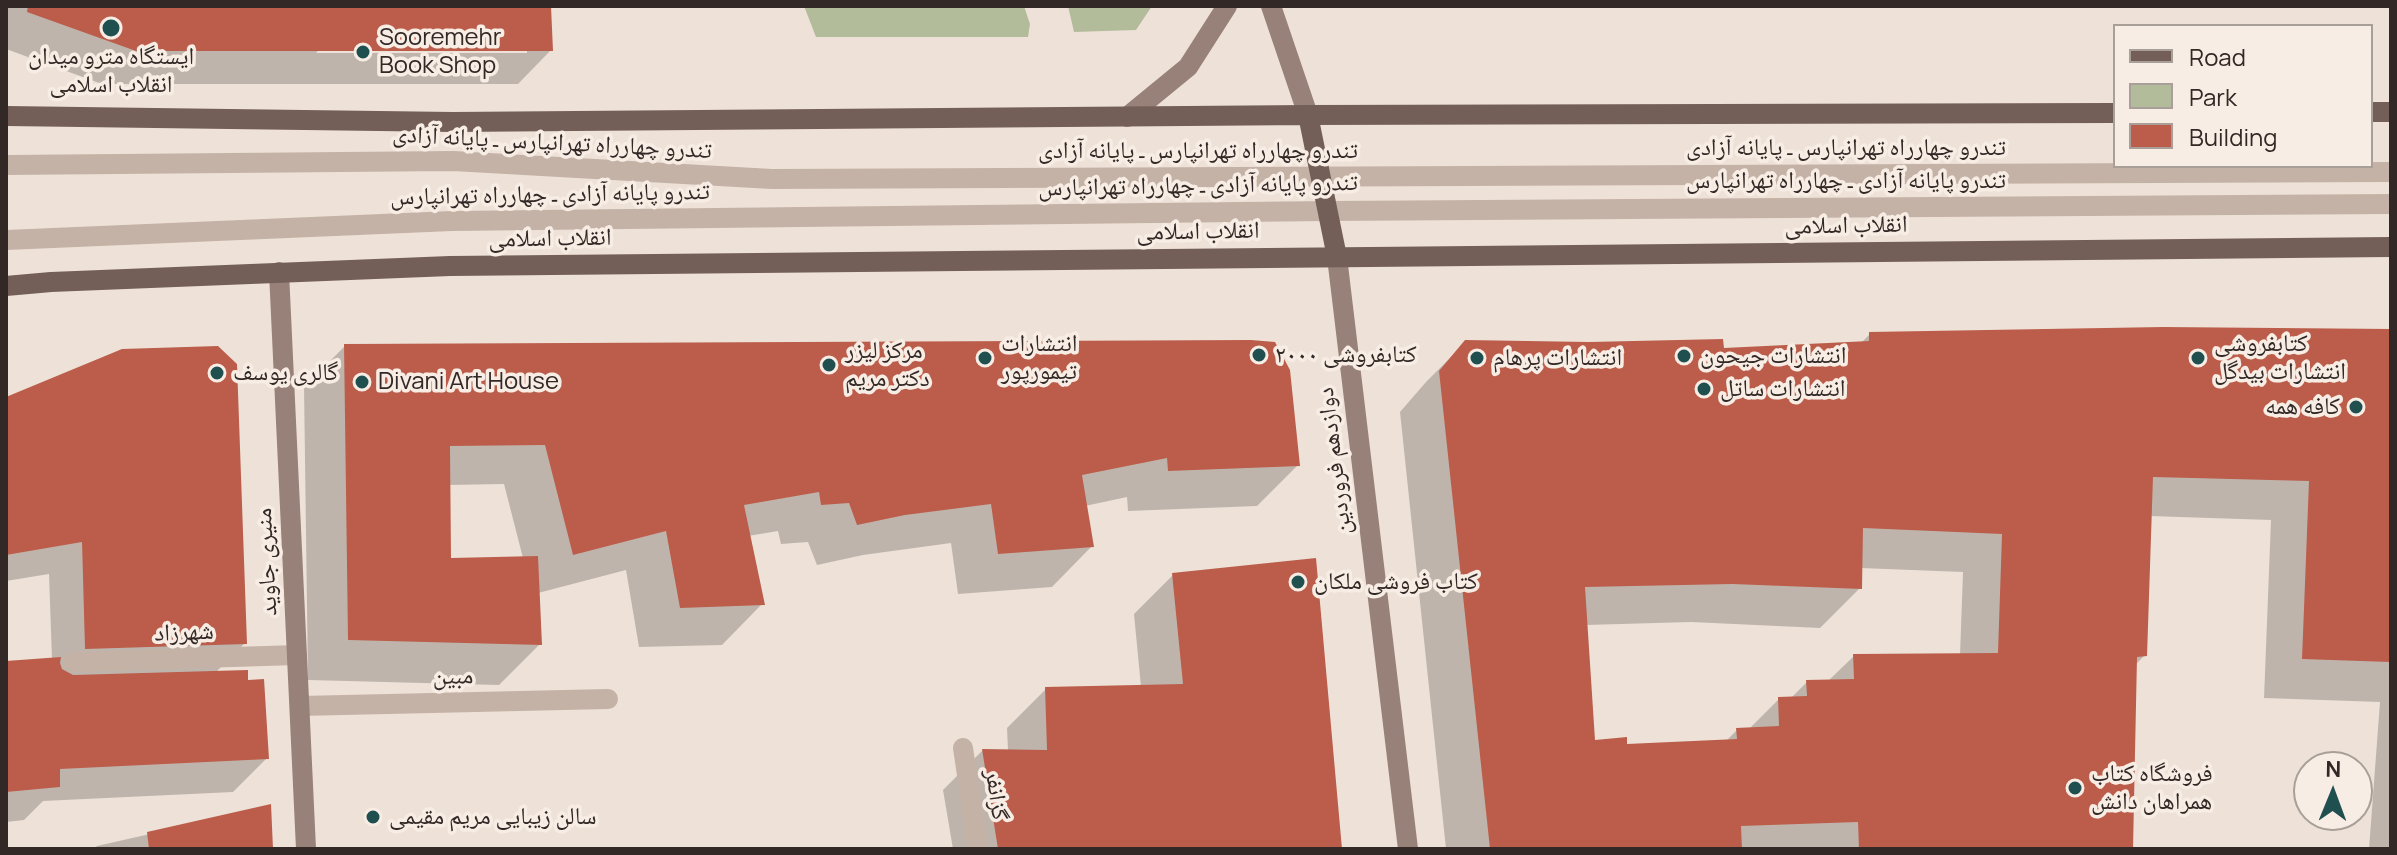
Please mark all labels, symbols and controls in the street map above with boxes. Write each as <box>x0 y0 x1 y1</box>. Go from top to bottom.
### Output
marker: ایستگاه مترو میدان انقلاب اسلامی <box>100 17 122 39</box>
place label: Sooremehr Book Shop <box>379 24 501 80</box>
legend <box>2113 24 2373 168</box>
text: Road <box>2189 40 2246 73</box>
place label: ایستگاه مترو میدان انقلاب اسلامی <box>28 43 194 99</box>
marker: Sooremehr Book Shop <box>354 43 372 61</box>
text: Park <box>2189 80 2237 113</box>
street label: تندرو چهارراه تهرانپارس ـ پایانه آزادی <box>392 120 712 166</box>
text: Building <box>2189 120 2277 153</box>
street label: تندرو چهارراه تهرانپارس ـ پایانه آزادی <box>1686 134 2006 162</box>
street label: تندرو چهارراه تهرانپارس ـ پایانه آزادی <box>1038 137 1358 165</box>
street label: تندرو پایانه آزادی ـ چهارراه تهرانپارس <box>1686 167 2006 195</box>
street label: تندرو پایانه آزادی ـ چهارراه تهرانپارس <box>1038 169 1358 203</box>
street label: تندرو پایانه آزادی ـ چهارراه تهرانپارس <box>390 178 710 212</box>
street label: انقلاب اسلامی <box>1784 211 1908 241</box>
street label: انقلاب اسلامی <box>1136 217 1260 247</box>
street label: انقلاب اسلامی <box>488 224 612 254</box>
place label: انتشارات تیمورپور <box>1001 330 1077 386</box>
place label: کتابفروشی انتشارات بیدگل <box>2214 330 2346 386</box>
place label: مرکز لیزر دکتر مریم <box>845 337 930 393</box>
place label: کتابفروشی ۲۰۰۰ <box>1275 341 1417 369</box>
place label: انتشارات جیحون <box>1700 342 1846 370</box>
place label: انتشارات پرهام <box>1493 344 1622 372</box>
marker: کتابفروشی ۲۰۰۰ <box>1250 346 1268 364</box>
marker: انتشارات جیحون <box>1675 347 1693 365</box>
marker: انتشارات تیمورپور <box>976 349 994 367</box>
marker: انتشارات پرهام <box>1468 349 1486 367</box>
marker: کتابفروشی انتشارات بیدگل <box>2189 349 2207 367</box>
marker: مرکز لیزر دکتر مریم <box>820 356 838 374</box>
place label: گالری یوسف <box>233 359 338 387</box>
marker: گالری یوسف <box>208 364 226 382</box>
place label: Divani Art House <box>378 368 559 396</box>
marker: Divani Art House <box>353 373 371 391</box>
place label: انتشارات ساتل <box>1720 375 1846 403</box>
marker: انتشارات ساتل <box>1695 380 1713 398</box>
street label: دوازدهم فروردین <box>1312 386 1358 536</box>
place label: کافه همه <box>2265 393 2340 421</box>
marker: کافه همه <box>2347 398 2365 416</box>
street label: منیری جاوید <box>250 507 284 617</box>
place label: کتاب فروشی ملکان <box>1314 568 1478 596</box>
marker: کتاب فروشی ملکان <box>1289 573 1307 591</box>
street label: شهرزاد <box>154 618 214 648</box>
street label: مبین <box>432 662 474 692</box>
north arrow <box>2293 751 2373 831</box>
text: N <box>2325 754 2342 784</box>
place label: فروشگاه کتاب همراهان دانش <box>2091 760 2213 816</box>
street label: گزانفر <box>978 768 1014 822</box>
marker: فروشگاه کتاب همراهان دانش <box>2066 779 2084 797</box>
place label: سالن زیبایی مریم مقیمی <box>389 803 597 831</box>
marker: سالن زیبایی مریم مقیمی <box>364 808 382 826</box>

